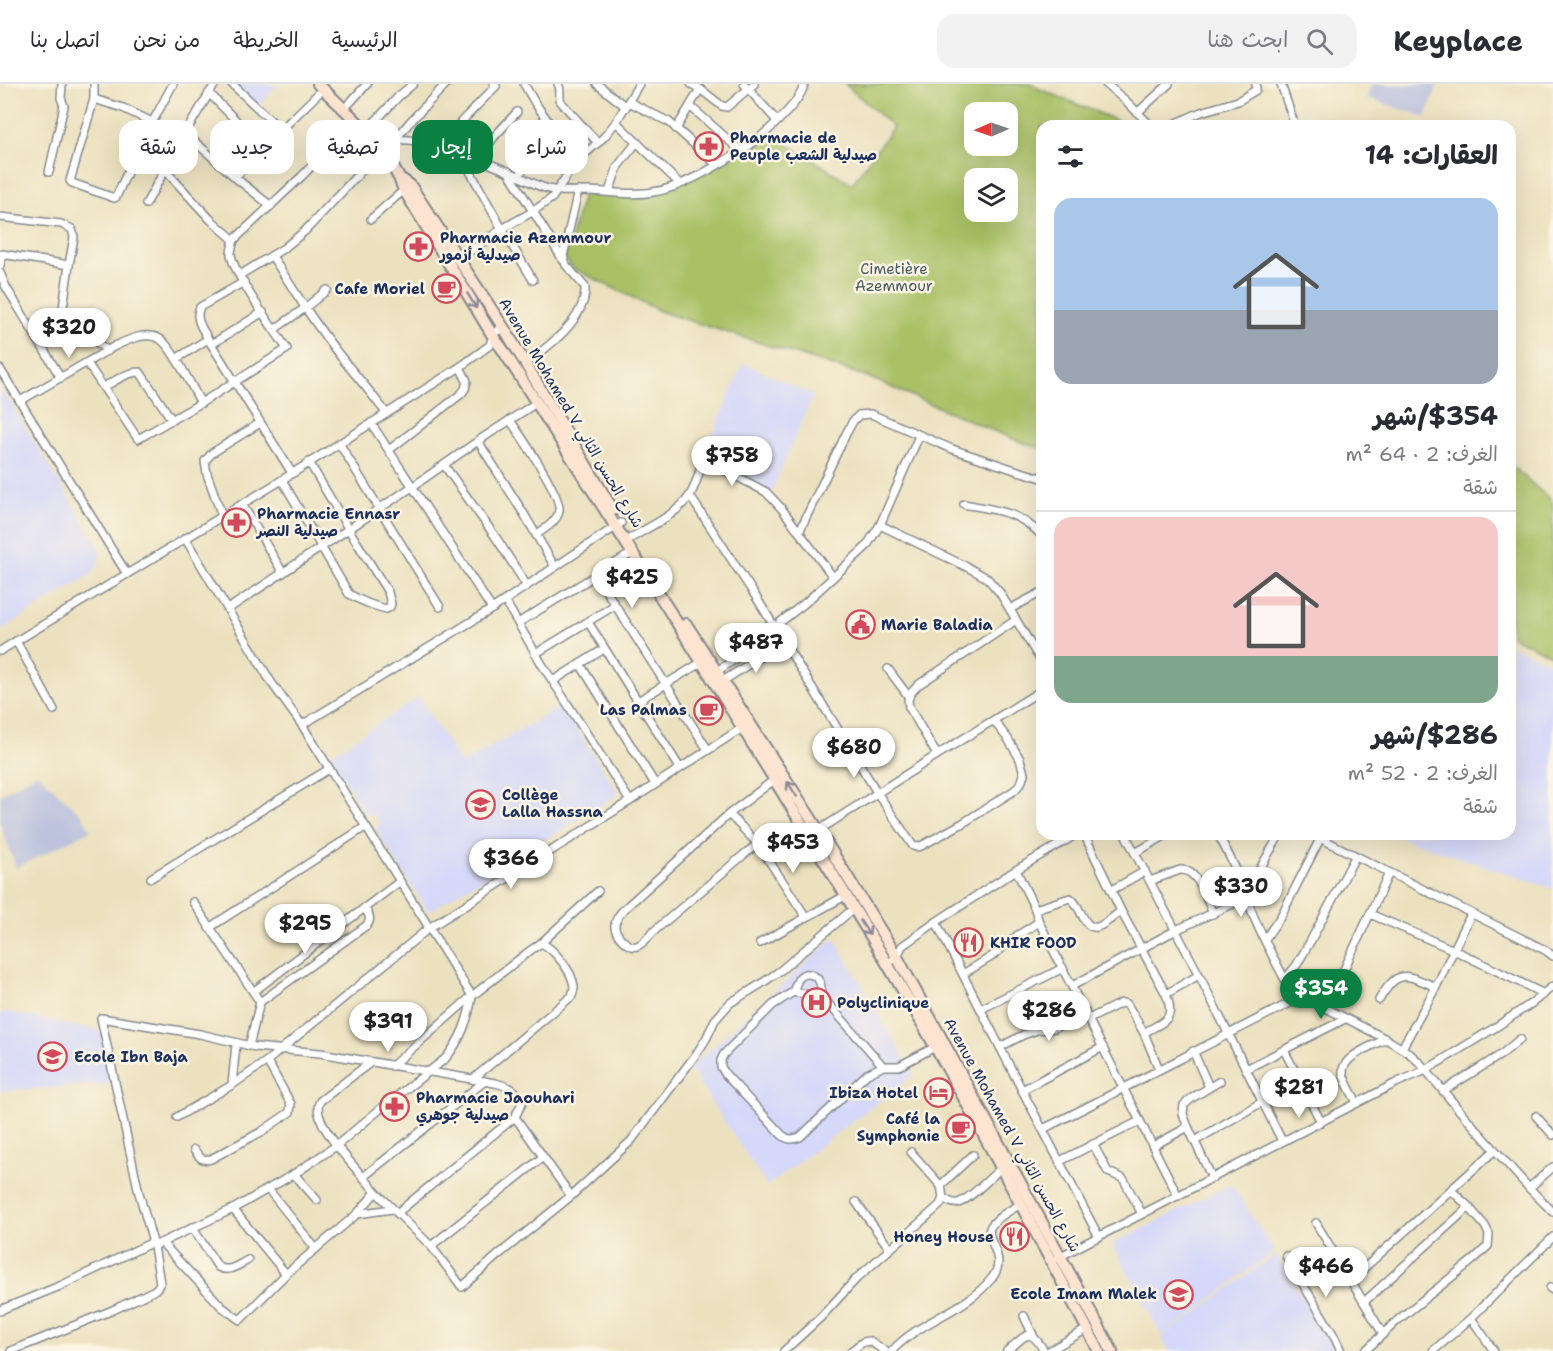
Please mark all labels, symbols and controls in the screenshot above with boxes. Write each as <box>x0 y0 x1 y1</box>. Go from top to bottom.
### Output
search box <box>937 14 1357 68</box>
text: Keyplace <box>1393 22 1523 60</box>
text: ابحث هنا <box>1207 25 1288 54</box>
icon: search <box>1303 25 1336 58</box>
text: اتصل بنا <box>30 26 100 54</box>
text: من نحن <box>133 26 200 54</box>
text: الخريطة <box>233 26 299 54</box>
text: الرئيسية <box>332 26 398 54</box>
north arrow <box>964 102 1018 156</box>
map controls <box>964 102 1018 222</box>
chip: شقة <box>119 120 198 174</box>
chip: جديد <box>210 120 294 174</box>
chip: تصفية <box>306 120 400 174</box>
chip: إيجار <box>412 120 493 174</box>
chip: شراء <box>505 120 588 174</box>
place label: Pharmacie de Peuple صيدلية الشعب <box>730 128 877 165</box>
pharmacy icon: Pharmacie de Peuple صيدلية الشعب <box>693 131 725 163</box>
text: العقارات: 14 <box>1364 137 1498 172</box>
icon: filters <box>1054 140 1087 173</box>
button: layers <box>964 168 1018 222</box>
place label: Pharmacie Azemmour صيدلية أزمور <box>438 228 611 265</box>
pharmacy icon: Pharmacie Azemmour صيدلية أزمور <box>403 231 435 263</box>
icon: home <box>1222 237 1330 345</box>
park label: Cimetière Azemmour <box>855 259 933 296</box>
cafe icon: Cafe Moriel <box>430 273 462 305</box>
place label: Cafe Moriel <box>335 279 425 299</box>
one-way arrow <box>466 292 479 309</box>
street label: Avenue Mohamed V شارع الحسن الثاني <box>492 294 648 533</box>
pin: $320 <box>33 308 105 359</box>
text: $320 <box>42 314 96 340</box>
text: $354/شهر <box>1374 398 1498 433</box>
pin: $758 <box>696 436 768 487</box>
text: الغرف: 2 · 64 m² <box>1346 441 1498 467</box>
text: $758 <box>705 442 759 468</box>
text: شقة <box>1463 474 1498 500</box>
place label: Pharmacie Ennasr صيدلية النصر <box>255 504 400 541</box>
pharmacy icon: Pharmacie Ennasr صيدلية النصر <box>220 507 252 539</box>
icon: home <box>1222 556 1330 664</box>
pin: $425 <box>596 558 668 609</box>
text: $425 <box>606 564 658 590</box>
public building icon: Marie Baladia <box>844 609 876 641</box>
place label: Marie Baladia <box>881 615 994 635</box>
pin: $487 <box>720 623 792 674</box>
text: $487 <box>728 629 784 655</box>
cafe icon: Las Palmas <box>692 694 724 726</box>
place label: Las Palmas <box>600 700 687 720</box>
text: $286/شهر <box>1372 717 1498 752</box>
pin: $680 <box>818 728 890 779</box>
text: $680 <box>826 734 882 760</box>
text: الغرف: 2 · 52 m² <box>1348 760 1498 786</box>
one-way arrow <box>786 781 798 798</box>
place label: Collège Lalla Hassna <box>502 785 604 822</box>
school or university icon: Collège Lalla Hassna <box>465 788 497 820</box>
text: شقة <box>1463 793 1498 819</box>
pin: $453 <box>757 823 829 874</box>
text: $453 <box>766 829 820 855</box>
pin: $366 <box>475 839 547 890</box>
text: $366 <box>483 845 539 871</box>
pin: $330 <box>1205 867 1277 918</box>
text: $330 <box>1213 873 1269 899</box>
pin: $295 <box>269 904 341 955</box>
text: $295 <box>279 910 331 936</box>
one-way arrow <box>860 919 872 936</box>
restaurant icon: KHIR FOOD <box>953 927 985 959</box>
place label: KHIR FOOD <box>990 933 1077 953</box>
pin: $354 <box>1285 969 1357 1020</box>
text: $354 <box>1294 975 1348 1001</box>
hospital icon: Polyclinique <box>800 987 832 1019</box>
pin: $286 <box>1013 991 1085 1042</box>
place label: Polyclinique <box>837 993 929 1013</box>
text: $286 <box>1021 997 1077 1023</box>
pin: $391 <box>352 1002 424 1053</box>
text: $391 <box>363 1008 413 1034</box>
street label: Avenue Mohamed V شارع الحسن الثاني <box>936 1014 1085 1257</box>
school or university icon: Ecole Ibn Baja <box>37 1041 69 1073</box>
place label: Ecole Ibn Baja <box>74 1047 188 1067</box>
pin: $281 <box>1263 1068 1335 1119</box>
text: $281 <box>1274 1074 1324 1100</box>
hotel icon: Ibiza Hotel <box>923 1077 955 1109</box>
place label: Ibiza Hotel <box>829 1083 918 1103</box>
place label: Pharmacie Jaouhari صيدلية جوهري <box>416 1088 575 1127</box>
pharmacy icon: Pharmacie Jaouhari صيدلية جوهري <box>379 1091 411 1123</box>
place label: Café la Symphonie <box>857 1109 941 1146</box>
cafe icon: Café la Symphonie <box>945 1112 977 1144</box>
restaurant icon: Honey House <box>999 1221 1031 1253</box>
place label: Honey House <box>894 1227 994 1247</box>
pin: $466 <box>1290 1247 1362 1298</box>
text: $466 <box>1298 1253 1354 1279</box>
school or university icon: Ecole Imam Malek <box>1162 1278 1194 1310</box>
place label: Ecole Imam Malek <box>1010 1284 1157 1304</box>

